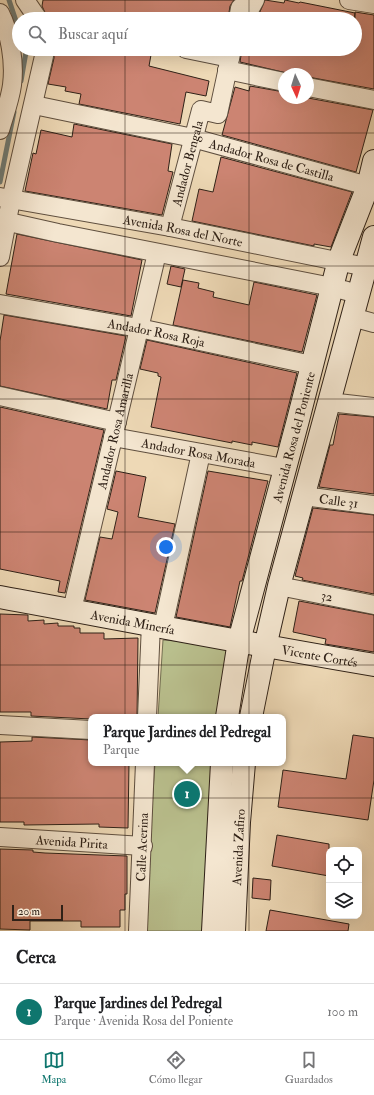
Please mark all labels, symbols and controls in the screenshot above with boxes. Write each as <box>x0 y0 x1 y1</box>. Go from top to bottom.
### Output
search box <box>12 12 362 56</box>
icon: search <box>26 23 48 45</box>
text: Buscar aquí <box>58 25 127 44</box>
north arrow <box>278 68 314 104</box>
street label: Andador Bengala <box>169 118 207 209</box>
street label: Andador Rosa de Castilla <box>206 136 336 185</box>
street label: Avenida Rosa del Norte <box>121 212 245 251</box>
street label: Andador Rosa Roja <box>105 316 207 351</box>
street label: Avenida Rosa del Poniente <box>269 370 319 506</box>
street label: Andador Rosa Amarilla <box>94 371 137 492</box>
street label: Andador Rosa Morada <box>139 435 257 472</box>
street label: Calle 31 <box>318 491 359 512</box>
your location <box>156 537 176 557</box>
street label: 32 <box>320 588 335 606</box>
street label: Avenida Minería <box>88 607 177 638</box>
street label: Vicente Cortés <box>280 642 359 671</box>
popup <box>88 714 286 766</box>
text: Parque Jardines del Pedregal <box>103 723 271 742</box>
text: Parque <box>103 742 139 758</box>
pin: 1 <box>174 779 200 809</box>
street label: Avenida Zafiro <box>229 808 249 887</box>
street label: Calle Acerina <box>133 812 152 882</box>
street label: Avenida Pirita <box>34 832 109 853</box>
map controls <box>326 847 362 919</box>
button: locate <box>326 847 362 883</box>
button: layers <box>326 883 362 919</box>
scale bar <box>12 903 63 922</box>
text: 20 m <box>18 905 40 918</box>
text: Cerca <box>16 947 56 968</box>
text: Parque Jardines del Pedregal <box>54 994 222 1013</box>
text: 1 <box>27 1004 31 1020</box>
text: 100 m <box>327 1004 358 1020</box>
text: Parque · Avenida Rosa del Poniente <box>54 1013 233 1029</box>
tab: Mapa <box>41 1049 66 1086</box>
tab: Cómo llegar <box>149 1049 202 1086</box>
tab: Guardados <box>285 1049 333 1086</box>

